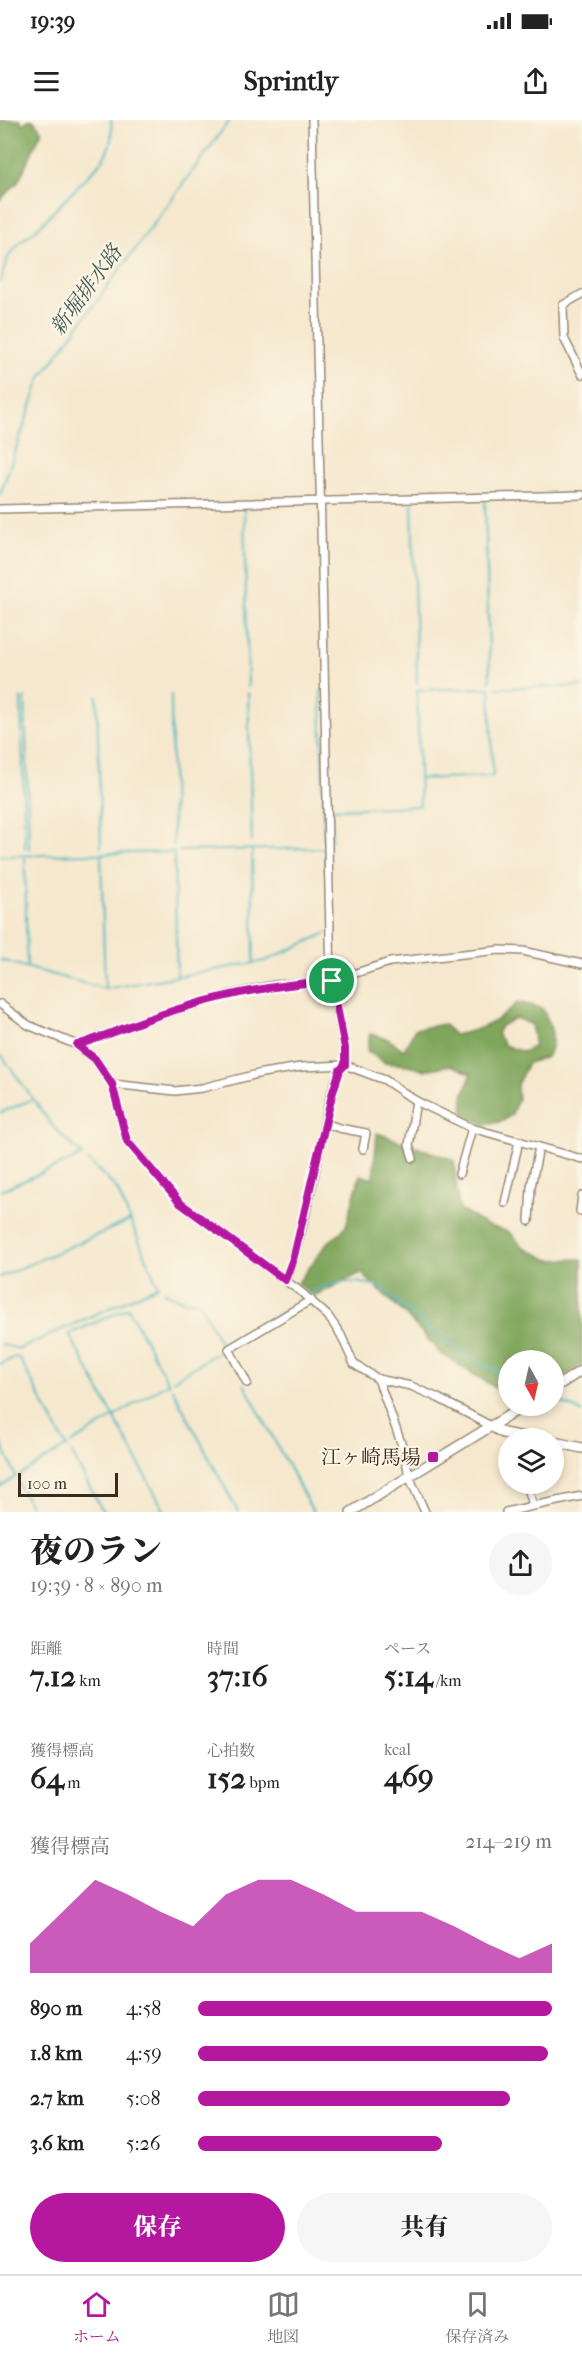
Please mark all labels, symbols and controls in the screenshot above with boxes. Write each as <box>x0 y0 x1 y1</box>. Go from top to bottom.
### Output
text: 19:39 <box>30 8 75 34</box>
icon: menu <box>30 65 63 98</box>
text: Sprintly <box>244 65 338 97</box>
icon: share <box>519 65 552 98</box>
water label: 新堀排水路 <box>45 239 128 340</box>
pin <box>306 955 357 1006</box>
icon: arrive <box>315 964 348 997</box>
north arrow <box>498 1350 564 1416</box>
map controls <box>498 1350 564 1494</box>
button: layers <box>498 1428 564 1494</box>
place label: 江ヶ崎馬場 <box>321 1446 421 1469</box>
marker: 江ヶ崎馬場 <box>426 1450 440 1464</box>
scale bar <box>18 1470 118 1498</box>
text: 100 m <box>27 1474 67 1493</box>
text: 夜のラン <box>30 1532 162 1571</box>
button: share <box>489 1532 552 1595</box>
text: 19:39 · 8 × 890 m <box>30 1574 163 1597</box>
text: 距離 <box>30 1639 62 1658</box>
text: 時間 <box>207 1639 239 1658</box>
text: ペース <box>384 1639 431 1658</box>
text: 7.12 <box>30 1659 76 1694</box>
text: 37:16 <box>207 1659 268 1694</box>
text: 5:14 <box>384 1659 433 1694</box>
text: km <box>76 1671 101 1690</box>
text: /km <box>433 1671 462 1690</box>
text: kcal <box>384 1740 411 1759</box>
text: 獲得標高 <box>30 1741 94 1760</box>
text: 心拍数 <box>207 1741 255 1760</box>
text: 469 <box>384 1759 434 1794</box>
text: 64 <box>30 1761 64 1796</box>
text: 152 <box>207 1761 246 1796</box>
text: m <box>64 1773 81 1792</box>
text: bpm <box>246 1773 280 1792</box>
text: 214–219 m <box>465 1830 552 1853</box>
text: 獲得標高 <box>30 1835 110 1858</box>
text: 890 m <box>30 1997 83 2020</box>
text: 4:58 <box>126 1997 161 2020</box>
text: 1.8 km <box>30 2042 82 2065</box>
text: 4:59 <box>126 2042 162 2065</box>
text: 2.7 km <box>30 2087 84 2110</box>
text: 5:08 <box>126 2087 161 2110</box>
text: 3.6 km <box>30 2132 84 2155</box>
text: 5:26 <box>126 2132 161 2155</box>
button: 保存 <box>30 2193 285 2262</box>
button: 共有 <box>297 2193 552 2262</box>
tab: ホーム <box>73 2288 121 2347</box>
tab: 地図 <box>267 2288 300 2347</box>
tab: 保存済み <box>445 2288 509 2347</box>

